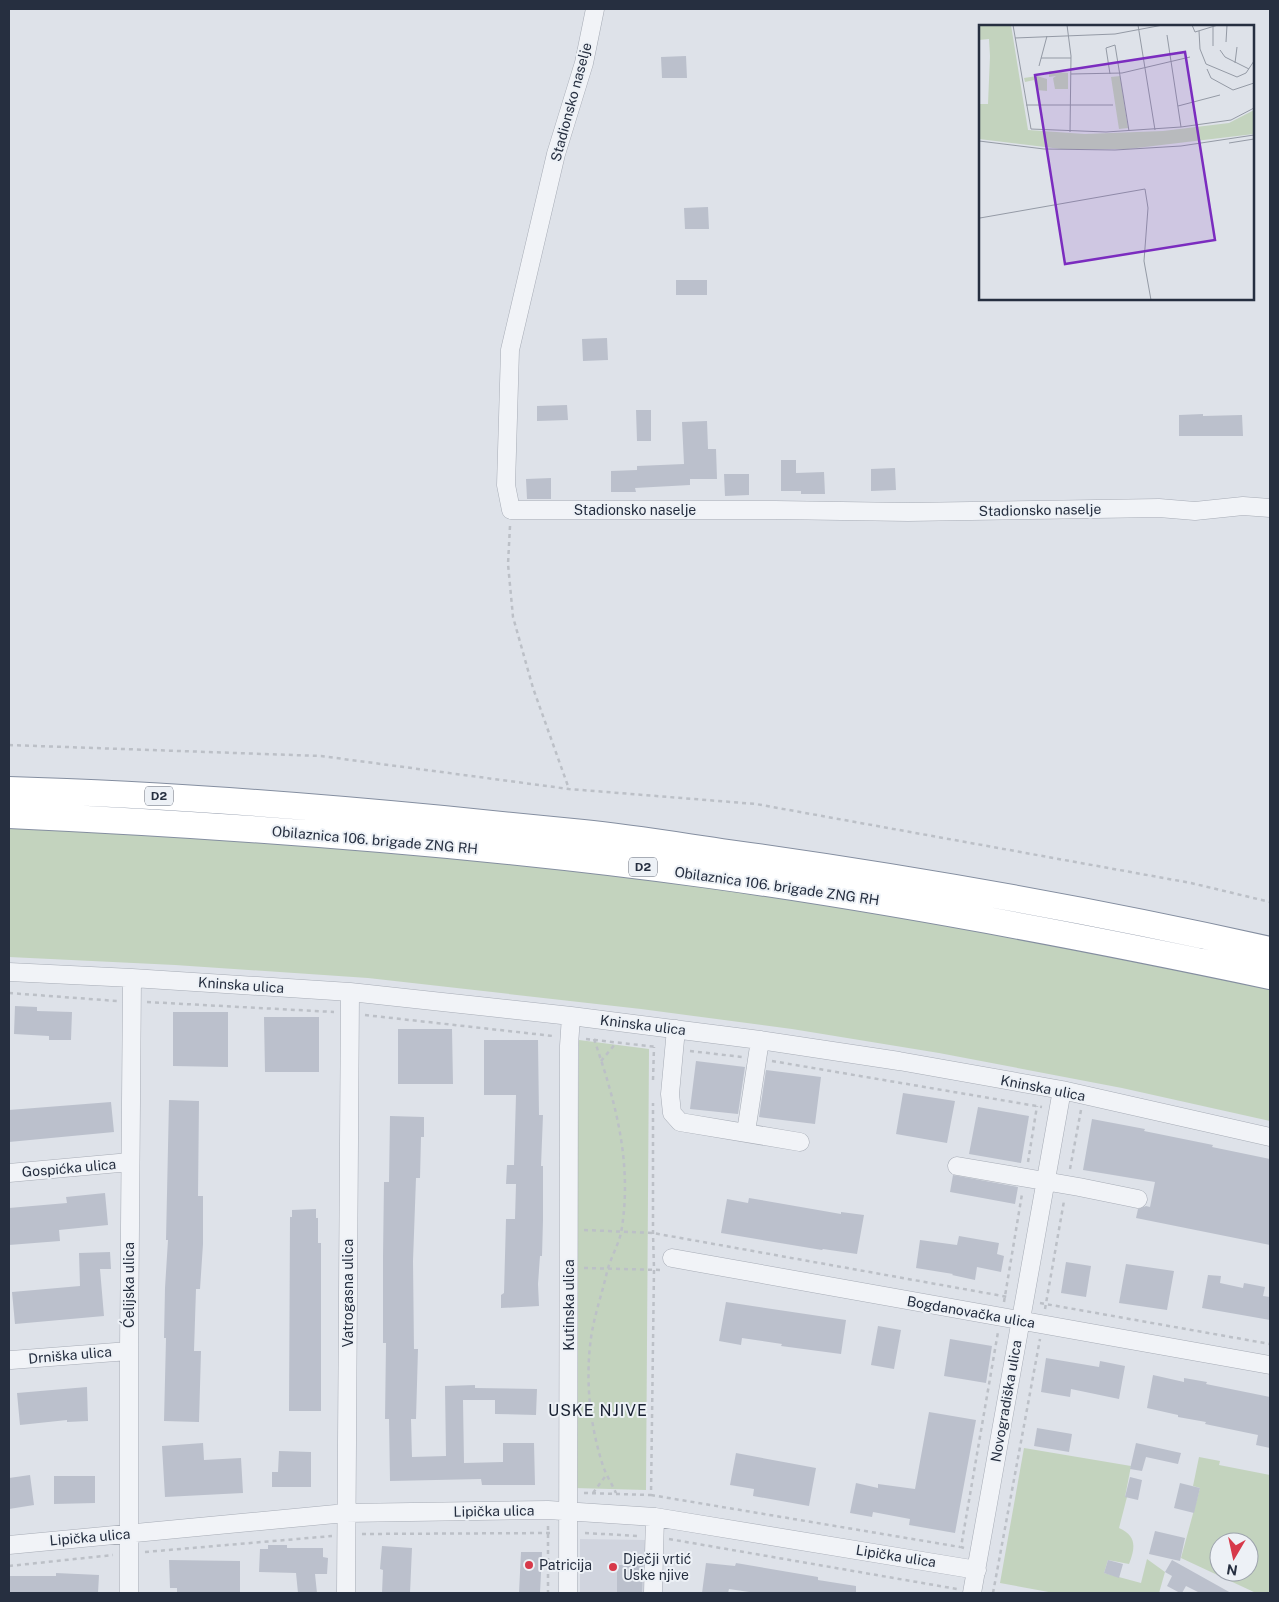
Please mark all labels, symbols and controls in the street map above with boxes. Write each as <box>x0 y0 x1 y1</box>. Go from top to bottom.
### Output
inset map <box>979 25 1254 300</box>
street label: Stadionsko naselje <box>547 41 595 163</box>
street label: Stadionsko naselje <box>979 501 1101 519</box>
street label: Stadionsko naselje <box>574 502 696 518</box>
road number: D2 <box>145 786 173 806</box>
street label: Obilaznica 106. brigade ZNG RH <box>271 823 479 857</box>
road number: D2 <box>629 858 657 876</box>
street label: Obilaznica 106. brigade ZNG RH <box>674 864 880 908</box>
street label: Kninska ulica <box>197 974 285 996</box>
street label: Kninska ulica <box>599 1012 687 1038</box>
street label: Kninska ulica <box>999 1072 1087 1104</box>
street label: Gospićka ulica <box>21 1156 117 1180</box>
street label: Vatrogasna ulica <box>340 1239 356 1347</box>
street label: Ćelijska ulica <box>119 1242 137 1328</box>
street label: Kutinska ulica <box>561 1259 577 1351</box>
street label: Bogdanovačka ulica <box>906 1293 1036 1331</box>
street label: Novogradiška ulica <box>987 1339 1025 1463</box>
street label: Drniška ulica <box>28 1343 112 1367</box>
district label: USKE NJIVE <box>548 1401 648 1420</box>
street label: Lipička ulica <box>453 1502 535 1520</box>
street label: Lipička ulica <box>49 1526 131 1548</box>
north arrow <box>1209 1532 1259 1582</box>
street label: Lipička ulica <box>855 1542 937 1570</box>
place label: Dječji vrtić Uske njive <box>623 1551 691 1583</box>
place label: Patricija <box>539 1557 592 1573</box>
marker: Patricija <box>523 1559 535 1571</box>
marker: Dječji vrtić Uske njive <box>607 1561 619 1573</box>
text: N <box>1225 1561 1239 1579</box>

